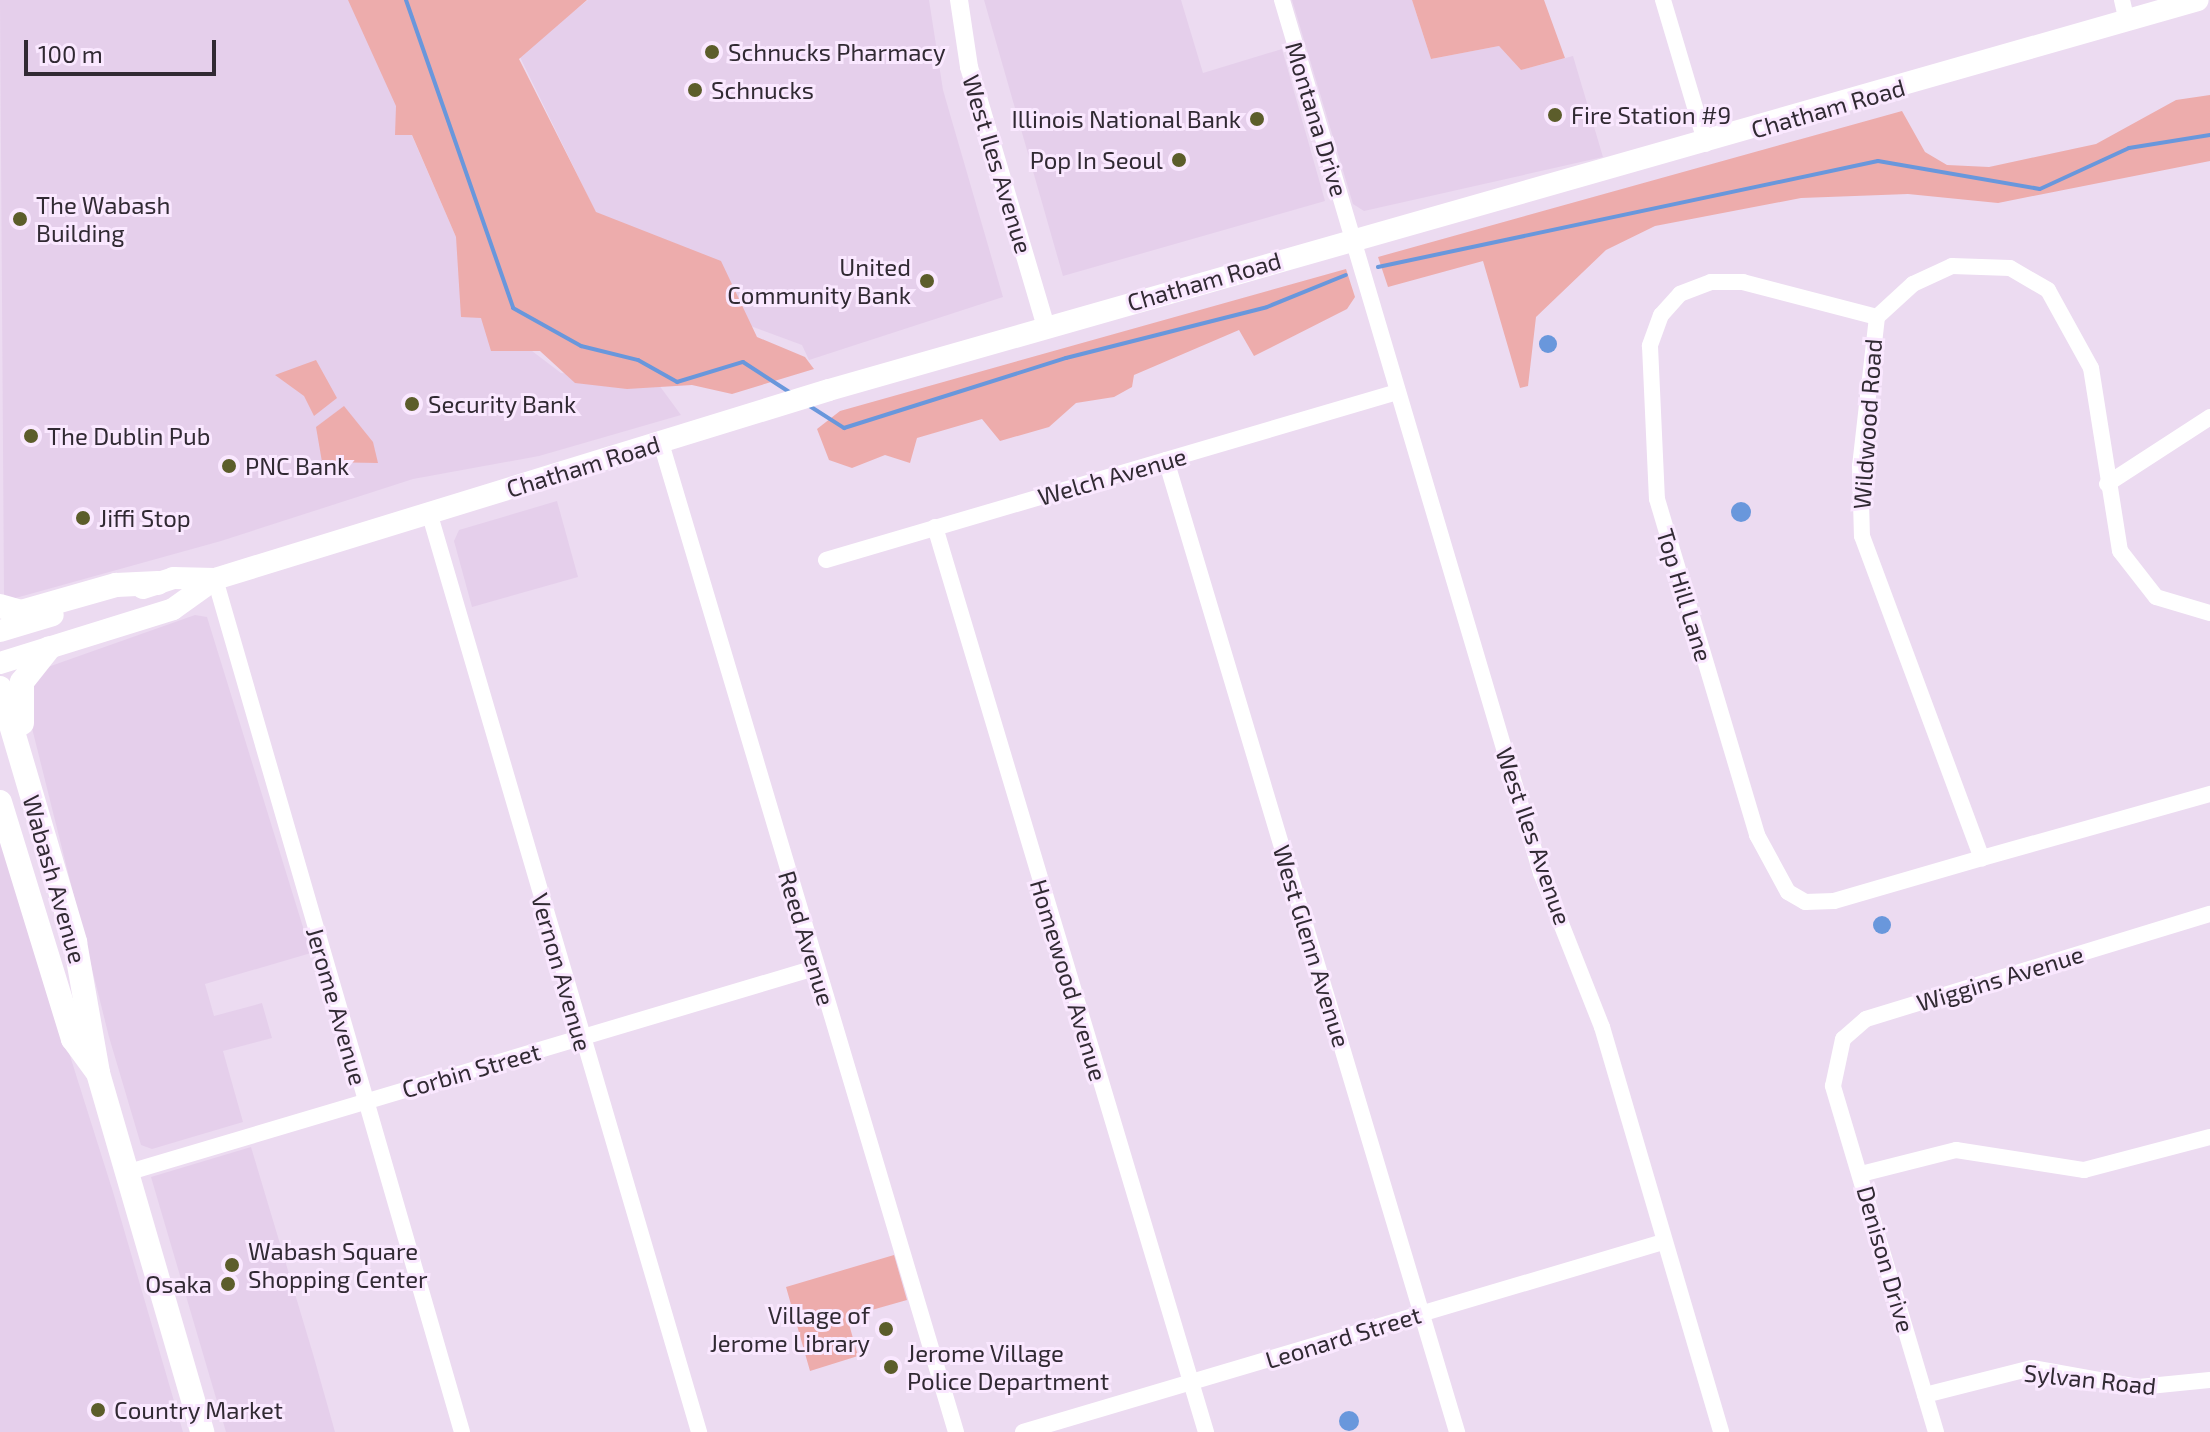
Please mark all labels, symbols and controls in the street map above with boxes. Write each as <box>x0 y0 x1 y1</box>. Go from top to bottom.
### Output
scale bar <box>28 24 220 74</box>
place label: Schnucks Pharmacy <box>728 38 946 66</box>
street label: Montana Drive <box>1280 38 1354 200</box>
text: 100 m <box>38 39 103 68</box>
marker: Schnucks Pharmacy <box>703 43 721 61</box>
street label: West Iles Avenue <box>957 71 1039 257</box>
street label: Chatham Road <box>1748 72 1908 144</box>
place label: Schnucks <box>711 76 814 104</box>
marker: Schnucks <box>686 81 704 99</box>
place label: Fire Station #9 <box>1571 101 1731 129</box>
place label: Illinois National Bank <box>1011 105 1241 133</box>
marker: Fire Station #9 <box>1546 106 1564 124</box>
marker: Illinois National Bank <box>1248 110 1266 128</box>
place label: Pop In Seoul <box>1030 146 1163 174</box>
marker: Pop In Seoul <box>1170 151 1188 169</box>
place label: The Wabash Building <box>36 191 171 247</box>
marker: The Wabash Building <box>11 210 29 228</box>
street label: Chatham Road <box>1124 245 1284 317</box>
place label: United Community Bank <box>727 253 911 309</box>
marker: United Community Bank <box>918 272 936 290</box>
street label: Wildwood Road <box>1847 338 1887 510</box>
place label: Security Bank <box>428 390 577 418</box>
marker: Security Bank <box>403 395 421 413</box>
place label: The Dublin Pub <box>47 422 210 450</box>
marker: The Dublin Pub <box>22 427 40 445</box>
street label: Chatham Road <box>503 429 663 503</box>
street label: Welch Avenue <box>1034 441 1190 511</box>
place label: PNC Bank <box>245 452 349 480</box>
marker: PNC Bank <box>220 457 238 475</box>
place label: Jiffi Stop <box>99 504 191 532</box>
marker: Jiffi Stop <box>74 509 92 527</box>
street label: Top Hill Lane <box>1651 525 1719 665</box>
street label: West Iles Avenue <box>1490 743 1578 929</box>
street label: Wabash Avenue <box>17 791 93 967</box>
street label: West Glenn Avenue <box>1267 841 1357 1051</box>
street label: Reed Avenue <box>773 867 841 1009</box>
street label: Homewood Avenue <box>1025 875 1113 1085</box>
street label: Vernon Avenue <box>526 889 598 1055</box>
street label: Jerome Avenue <box>301 923 373 1089</box>
street label: Wiggins Avenue <box>1913 939 2087 1017</box>
street label: Corbin Street <box>399 1037 543 1103</box>
street label: Denison Drive <box>1851 1183 1921 1335</box>
place label: Wabash Square Shopping Center <box>248 1237 428 1293</box>
marker: Wabash Square Shopping Center <box>223 1256 241 1274</box>
place label: Osaka <box>145 1270 212 1298</box>
marker: Osaka <box>219 1275 237 1293</box>
street label: Leonard Street <box>1262 1300 1424 1374</box>
place label: Village of Jerome Library <box>710 1301 870 1357</box>
marker: Village of Jerome Library <box>877 1320 895 1338</box>
place label: Jerome Village Police Department <box>907 1339 1109 1395</box>
marker: Jerome Village Police Department <box>882 1358 900 1376</box>
street label: Sylvan Road <box>2022 1358 2158 1400</box>
place label: Country Market <box>114 1396 283 1424</box>
marker: Country Market <box>89 1401 107 1419</box>

